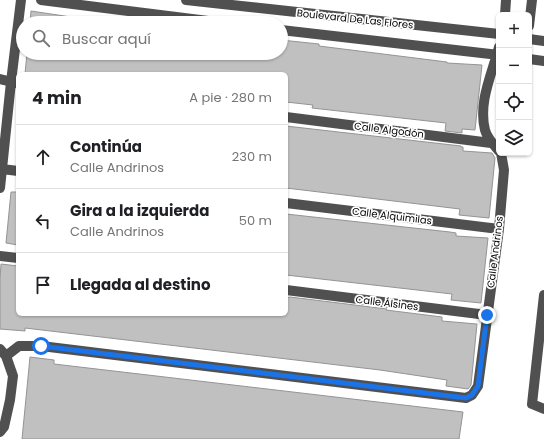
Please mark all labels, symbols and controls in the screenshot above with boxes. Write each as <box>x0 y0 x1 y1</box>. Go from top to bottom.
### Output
street label: Boulevard De Las Flores <box>296 5 414 33</box>
map controls <box>496 12 532 156</box>
button: + <box>496 12 532 48</box>
search box <box>16 16 288 60</box>
icon: search <box>30 27 52 49</box>
text: Buscar aquí <box>62 28 151 49</box>
button: − <box>496 48 532 84</box>
button: locate <box>496 84 532 120</box>
text: 4 min <box>32 86 82 110</box>
text: A pie · 280 m <box>189 88 272 107</box>
street label: Calle Algodón <box>353 118 425 142</box>
button: layers <box>496 120 532 156</box>
text: Continúa <box>70 136 142 157</box>
icon: ahead <box>32 146 54 168</box>
text: 230 m <box>232 147 272 166</box>
text: Calle Andrinos <box>70 158 164 177</box>
text: Gira a la izquierda <box>70 200 209 221</box>
street label: Calle Alquimilas <box>351 204 433 228</box>
icon: left <box>32 210 54 232</box>
text: 50 m <box>239 211 272 230</box>
street label: Calle Andrinos <box>483 215 507 289</box>
text: Calle Andrinos <box>70 222 164 241</box>
icon: arrive <box>32 274 54 296</box>
text: Llegada al destino <box>70 274 211 295</box>
street label: Calle Álsines <box>355 292 419 314</box>
route end <box>478 306 496 324</box>
route start <box>32 337 50 355</box>

